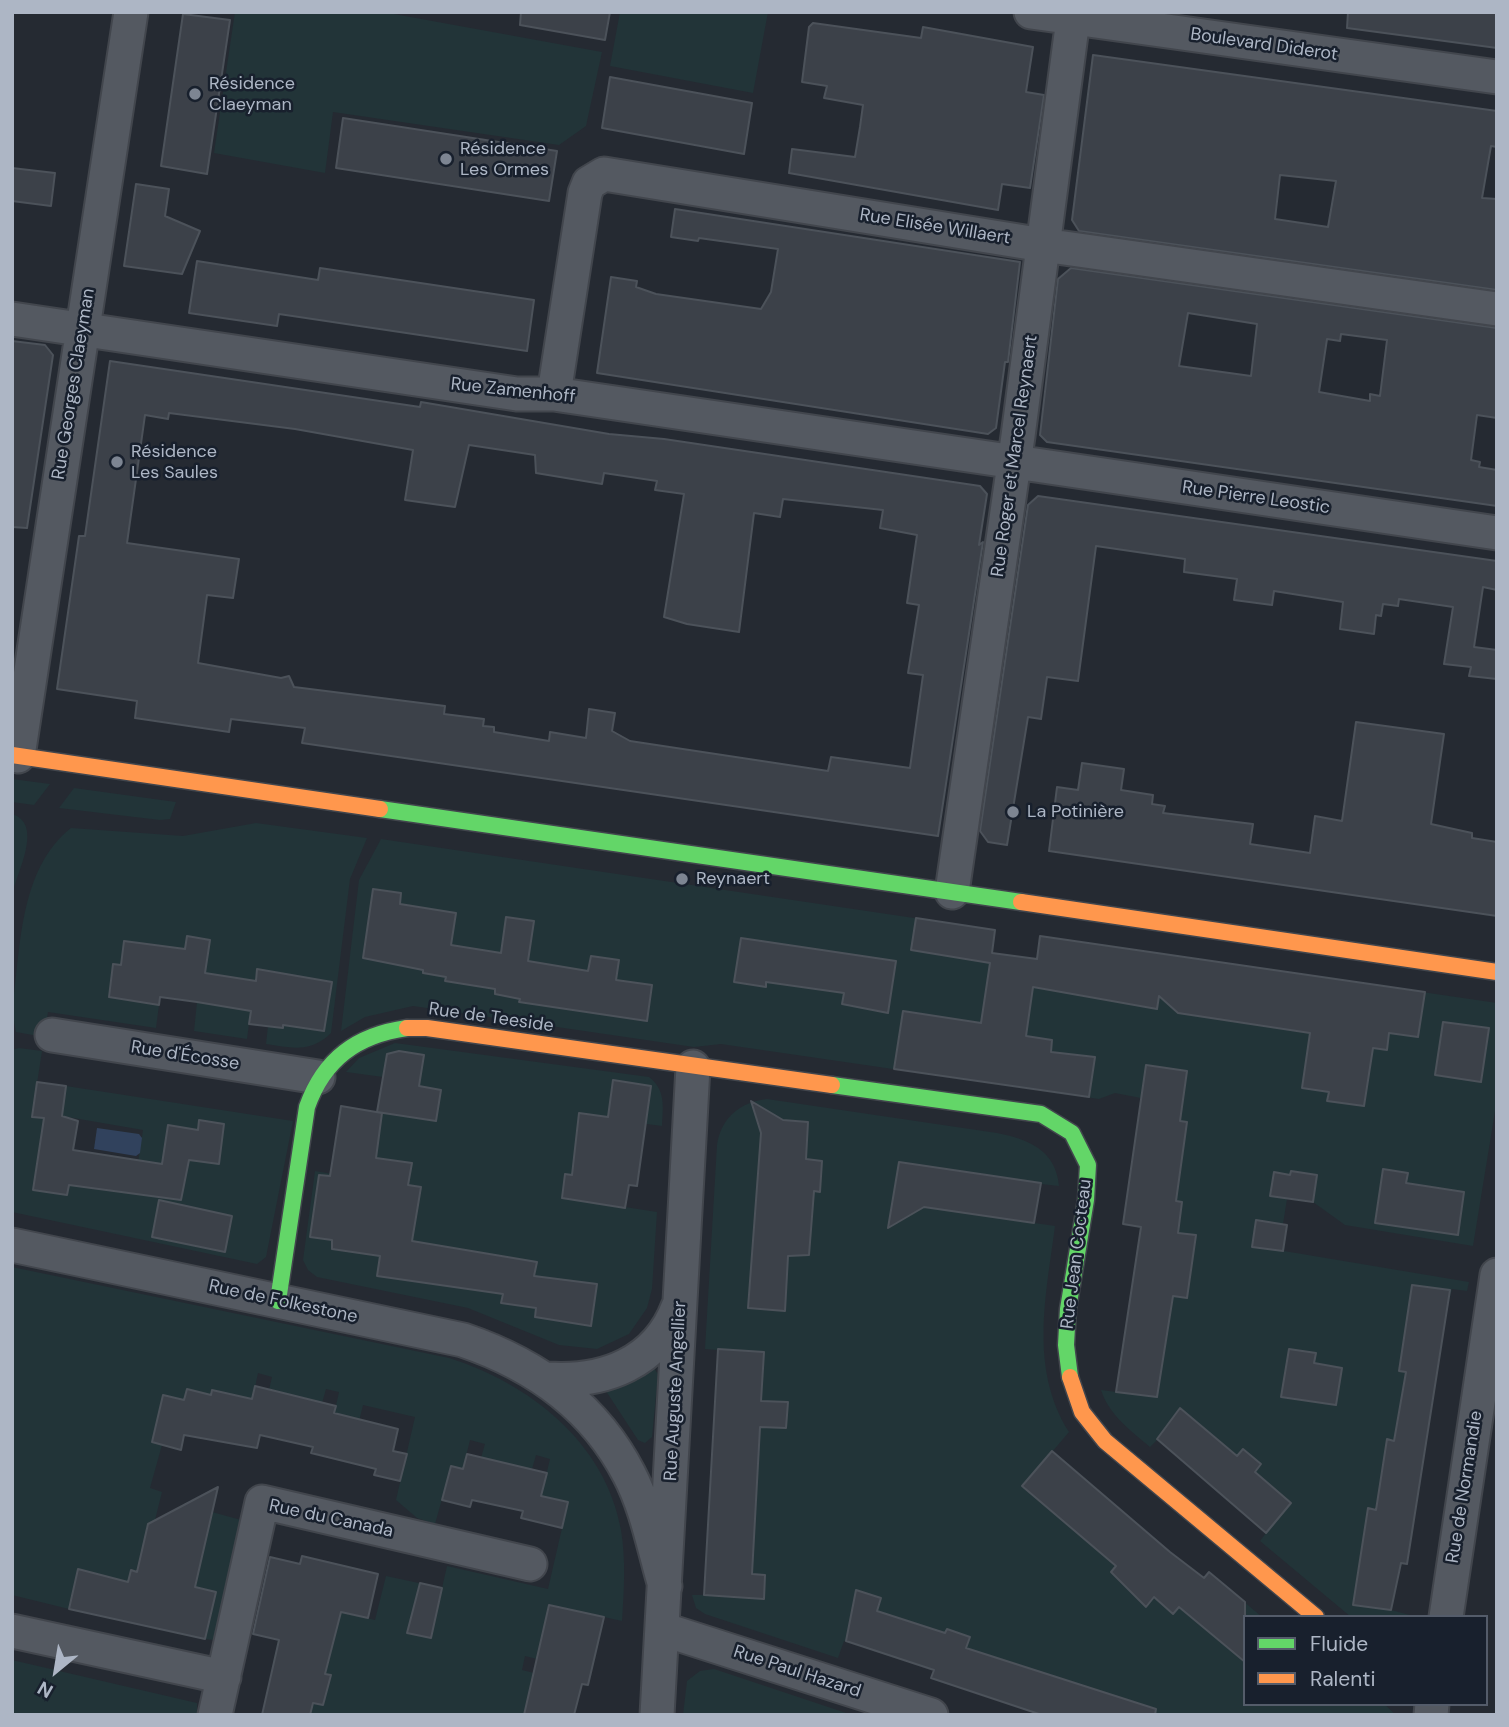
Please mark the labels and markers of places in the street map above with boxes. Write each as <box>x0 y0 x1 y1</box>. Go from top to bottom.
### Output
place label: Résidence Claeyman <box>209 73 295 116</box>
marker: Résidence Claeyman <box>187 86 203 102</box>
place label: Résidence Les Ormes <box>460 138 549 180</box>
marker: Résidence Les Ormes <box>438 151 454 167</box>
place label: Résidence Les Saules <box>131 441 218 484</box>
marker: Résidence Les Saules <box>109 454 125 470</box>
place label: La Potinière <box>1027 801 1124 823</box>
marker: La Potinière <box>1005 804 1021 820</box>
place label: Reynaert <box>696 868 770 890</box>
marker: Reynaert <box>674 871 690 887</box>

